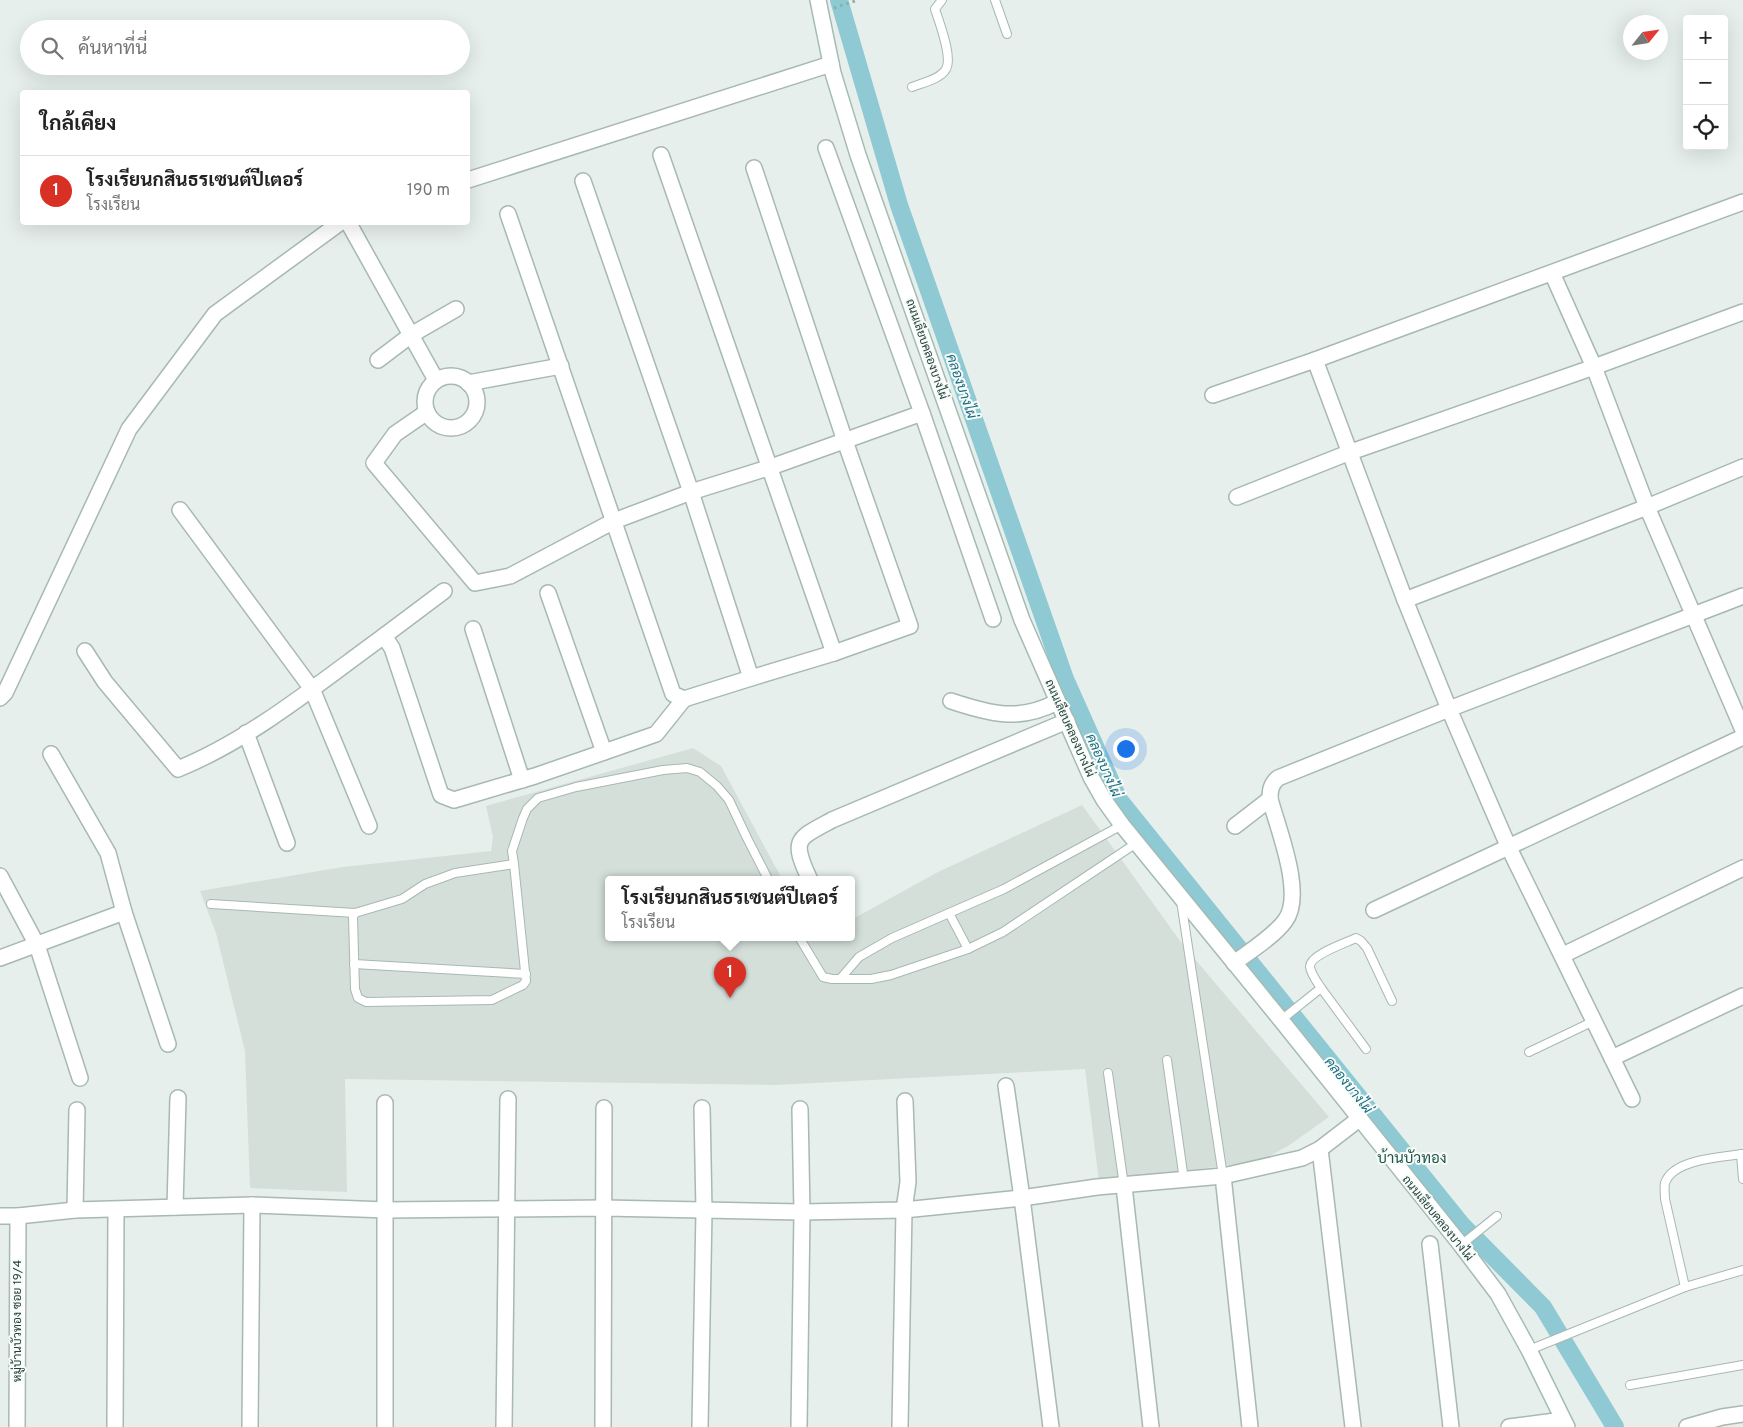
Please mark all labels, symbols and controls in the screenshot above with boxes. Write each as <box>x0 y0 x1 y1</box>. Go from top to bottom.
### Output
north arrow <box>1623 15 1668 60</box>
map controls <box>1683 15 1728 150</box>
button: + <box>1683 15 1728 60</box>
search box <box>20 20 470 75</box>
icon: search <box>38 34 66 62</box>
text: ค้นหาที่นี่ <box>78 37 147 61</box>
button: − <box>1683 60 1728 105</box>
button: locate <box>1683 105 1728 150</box>
text: ใกล้เคียง <box>40 111 116 138</box>
text: โรงเรียนกสินธรเซนต์ปีเตอร์ <box>87 169 303 193</box>
text: 1 <box>53 181 59 201</box>
text: 190 m <box>407 181 450 201</box>
text: โรงเรียน <box>87 196 140 216</box>
street label: ถนนเลียบคลองบางไผ่ <box>901 297 952 402</box>
water label: คลองบางไผ่ <box>942 351 981 422</box>
street label: ถนนเลียบคลองบางไผ่ <box>1040 677 1099 780</box>
water label: คลองบางไผ่ <box>1081 731 1125 801</box>
your location <box>1113 736 1139 762</box>
popup <box>605 876 855 941</box>
text: โรงเรียนกสินธรเซนต์ปีเตอร์ <box>622 887 838 911</box>
text: โรงเรียน <box>622 914 675 934</box>
pin: 1 <box>714 957 746 998</box>
water label: คลองบางไผ่ <box>1320 1054 1377 1118</box>
district label: บ้านบัวทอง <box>1377 1148 1447 1169</box>
street label: ถนนเลียบคลองบางไผ่ <box>1398 1172 1477 1265</box>
street label: หมู่บ้านบัวทอง ซอย 19/4 <box>10 1260 26 1382</box>

